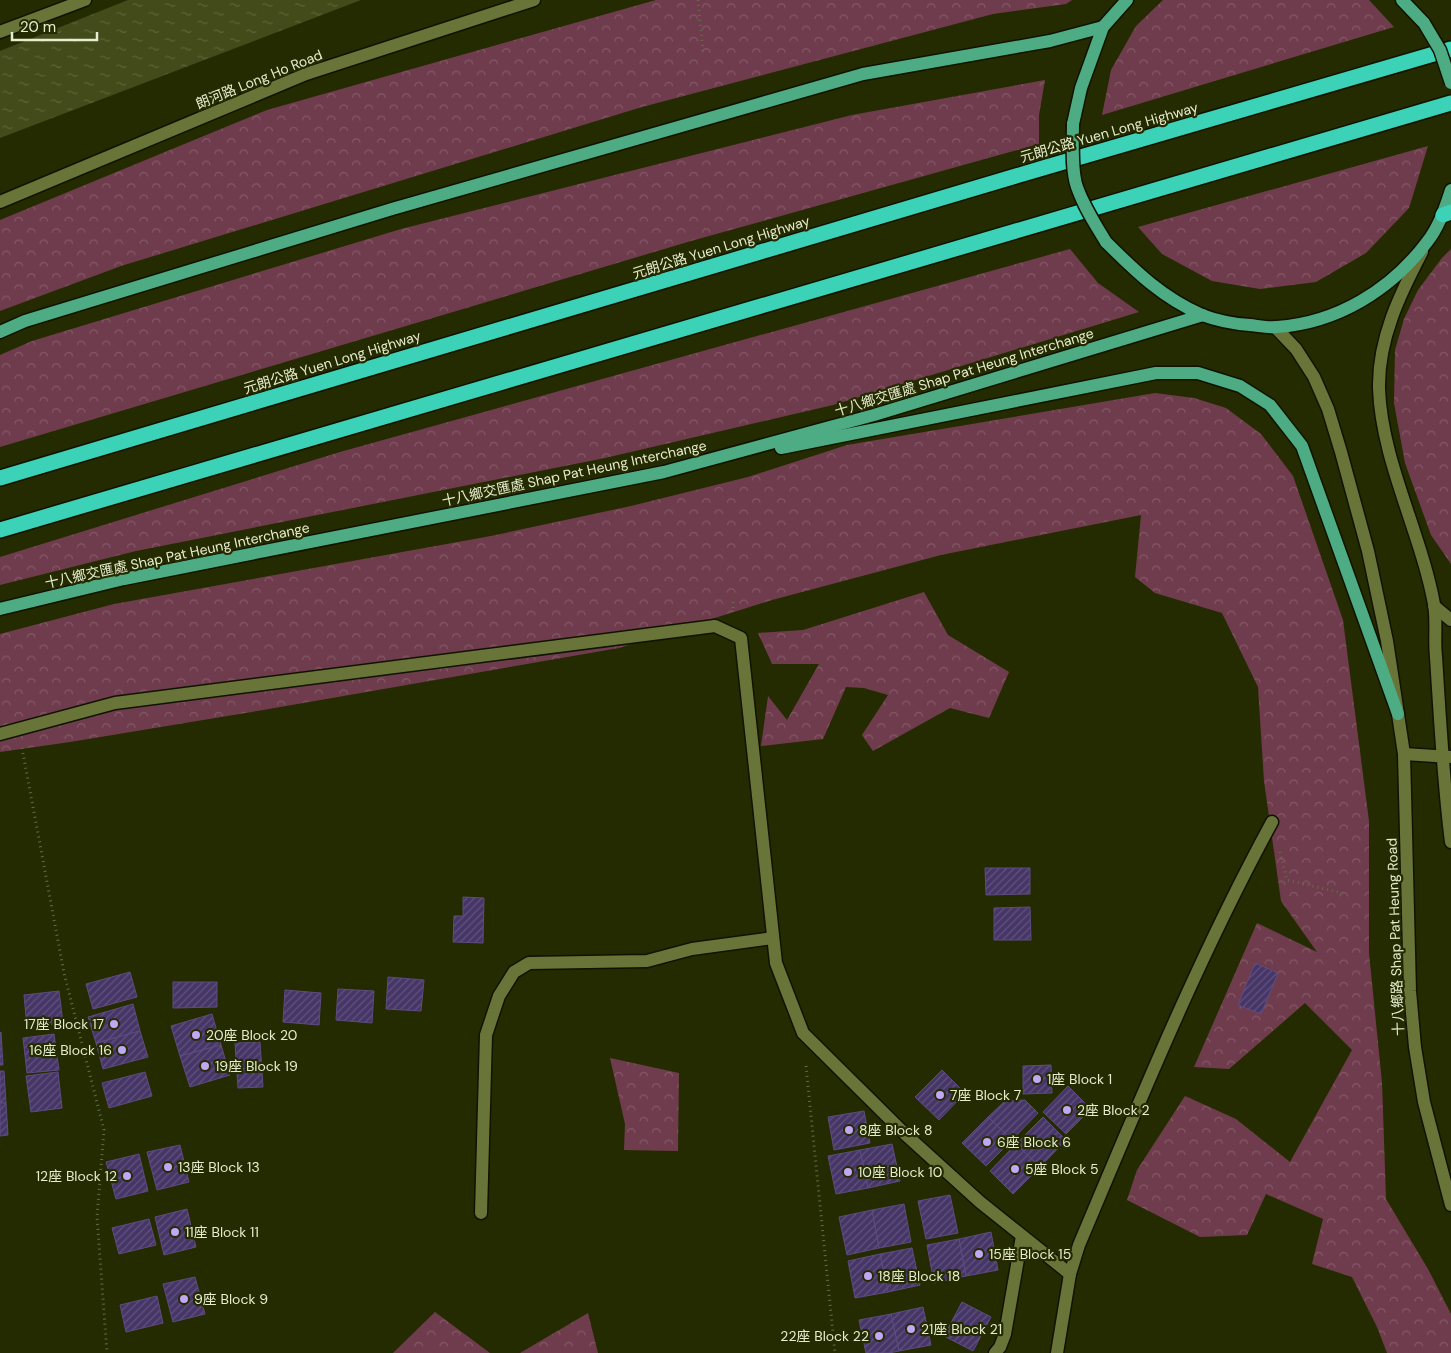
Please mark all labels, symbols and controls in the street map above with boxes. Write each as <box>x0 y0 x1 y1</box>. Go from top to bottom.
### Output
scale bar <box>12 10 98 42</box>
text: 20 m <box>20 17 56 37</box>
street label: 朗河路 Long Ho Road <box>193 45 325 113</box>
street label: 元朗公路 Yuen Long Highway <box>1018 98 1200 166</box>
street label: 元朗公路 Yuen Long Highway <box>630 211 812 283</box>
street label: 十八鄉交匯處 Shap Pat Heung Interchange <box>832 324 1096 420</box>
street label: 元朗公路 Yuen Long Highway <box>241 326 423 398</box>
street label: 十八鄉交匯處 Shap Pat Heung Interchange <box>440 436 708 510</box>
street label: 十八鄉交匯處 Shap Pat Heung Interchange <box>43 518 311 592</box>
street label: 十八鄉路 Shap Pat Heung Road <box>1383 838 1407 1036</box>
place label: 17座 Block 17 <box>24 1015 104 1033</box>
marker: 17座 Block 17 <box>108 1018 120 1030</box>
place label: 20座 Block 20 <box>206 1026 297 1044</box>
marker: 20座 Block 20 <box>190 1029 202 1041</box>
place label: 16座 Block 16 <box>29 1041 112 1059</box>
marker: 16座 Block 16 <box>116 1044 128 1056</box>
place label: 19座 Block 19 <box>215 1057 298 1075</box>
marker: 19座 Block 19 <box>199 1060 211 1072</box>
place label: 1座 Block 1 <box>1047 1070 1112 1088</box>
marker: 1座 Block 1 <box>1031 1073 1043 1085</box>
place label: 7座 Block 7 <box>950 1086 1021 1104</box>
marker: 7座 Block 7 <box>934 1089 946 1101</box>
place label: 2座 Block 2 <box>1077 1101 1150 1119</box>
marker: 2座 Block 2 <box>1061 1104 1073 1116</box>
place label: 8座 Block 8 <box>859 1121 932 1139</box>
marker: 8座 Block 8 <box>843 1124 855 1136</box>
place label: 6座 Block 6 <box>997 1133 1071 1151</box>
marker: 6座 Block 6 <box>981 1136 993 1148</box>
place label: 13座 Block 13 <box>178 1158 260 1176</box>
place label: 5座 Block 5 <box>1025 1160 1098 1178</box>
marker: 13座 Block 13 <box>162 1161 174 1173</box>
place label: 10座 Block 10 <box>858 1163 942 1181</box>
marker: 5座 Block 5 <box>1009 1163 1021 1175</box>
marker: 10座 Block 10 <box>842 1166 854 1178</box>
place label: 12座 Block 12 <box>36 1167 117 1185</box>
marker: 12座 Block 12 <box>121 1170 133 1182</box>
place label: 11座 Block 11 <box>185 1223 259 1241</box>
marker: 11座 Block 11 <box>169 1226 181 1238</box>
place label: 15座 Block 15 <box>989 1245 1071 1263</box>
marker: 15座 Block 15 <box>973 1248 985 1260</box>
place label: 18座 Block 18 <box>878 1267 960 1285</box>
marker: 18座 Block 18 <box>862 1270 874 1282</box>
place label: 9座 Block 9 <box>194 1290 268 1308</box>
marker: 9座 Block 9 <box>178 1293 190 1305</box>
place label: 21座 Block 21 <box>921 1320 1002 1338</box>
marker: 21座 Block 21 <box>905 1323 917 1335</box>
place label: 22座 Block 22 <box>780 1327 869 1345</box>
marker: 22座 Block 22 <box>873 1330 885 1342</box>

